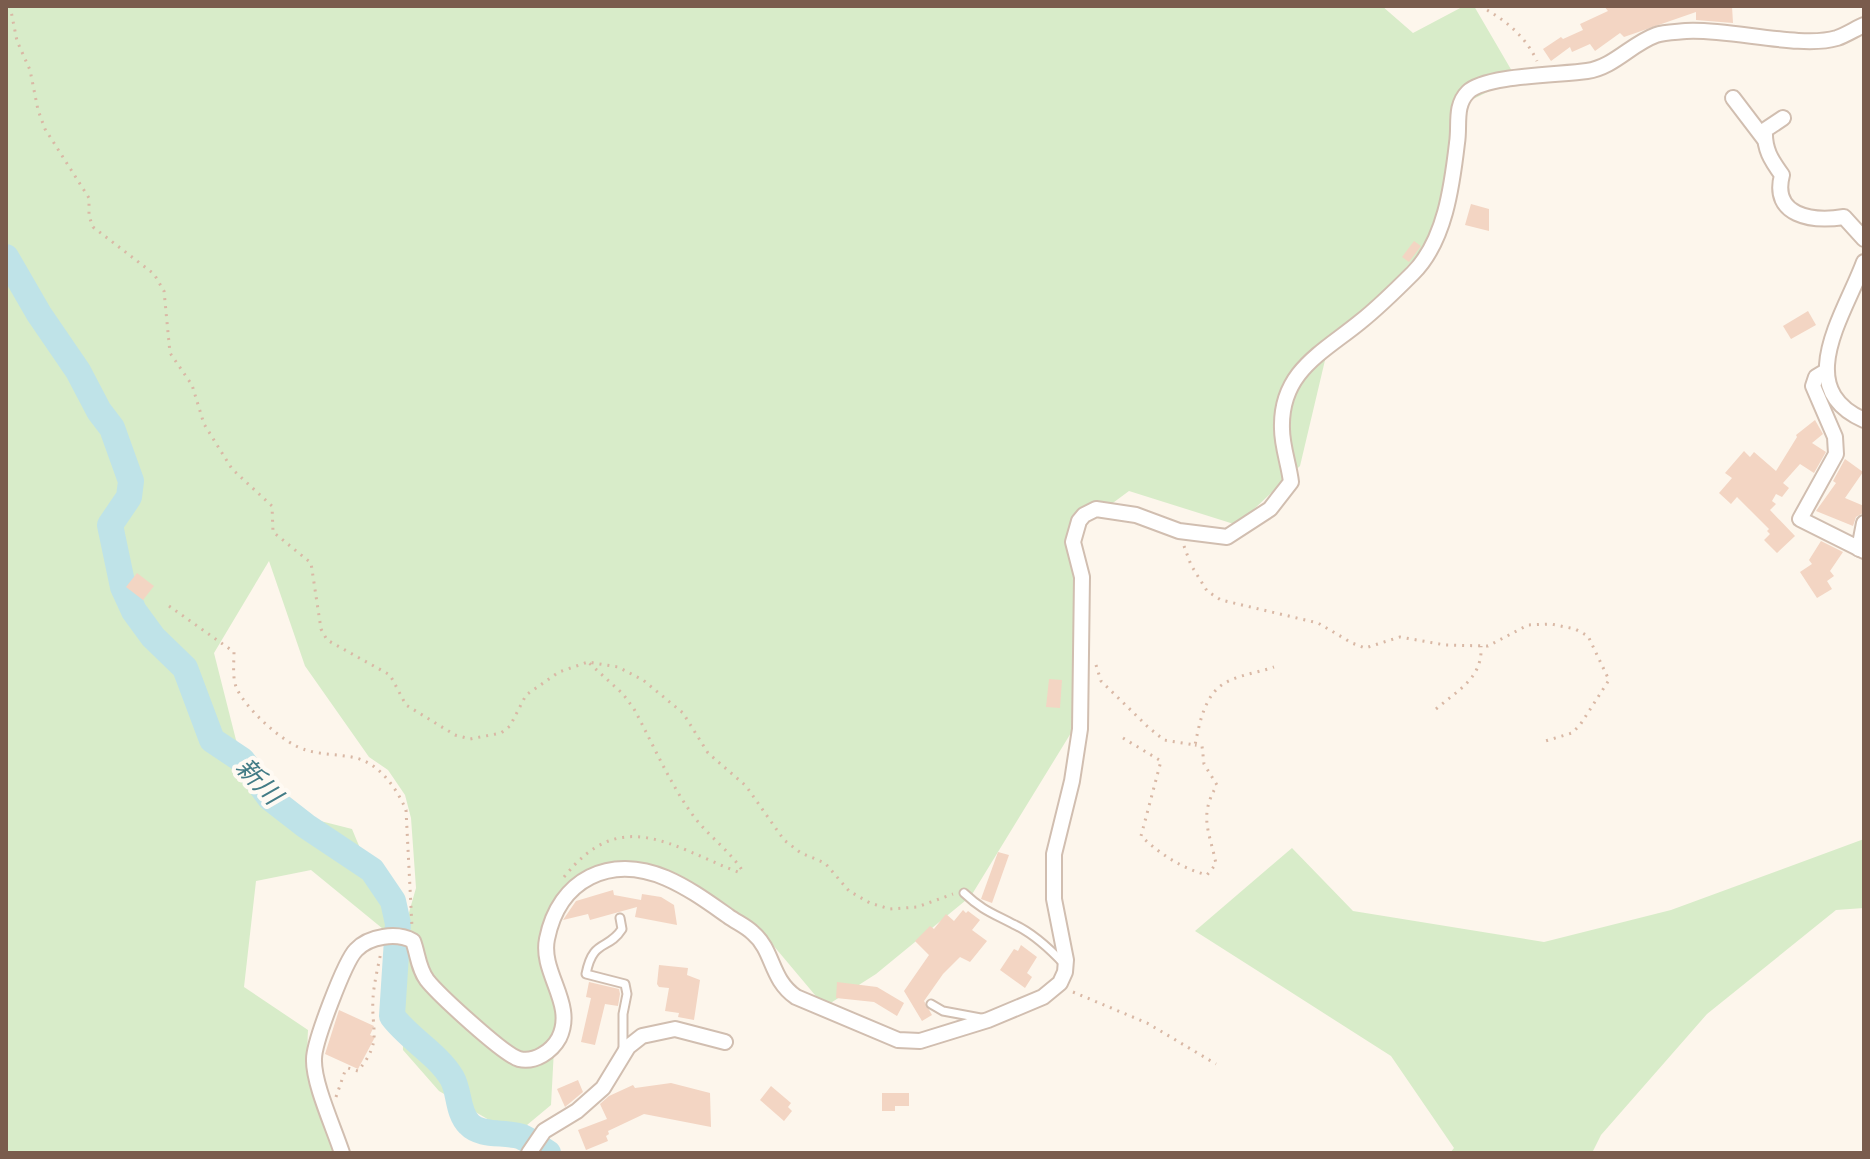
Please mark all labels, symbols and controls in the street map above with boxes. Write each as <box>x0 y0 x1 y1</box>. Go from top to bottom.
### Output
water label: 新川 <box>230 752 290 812</box>

